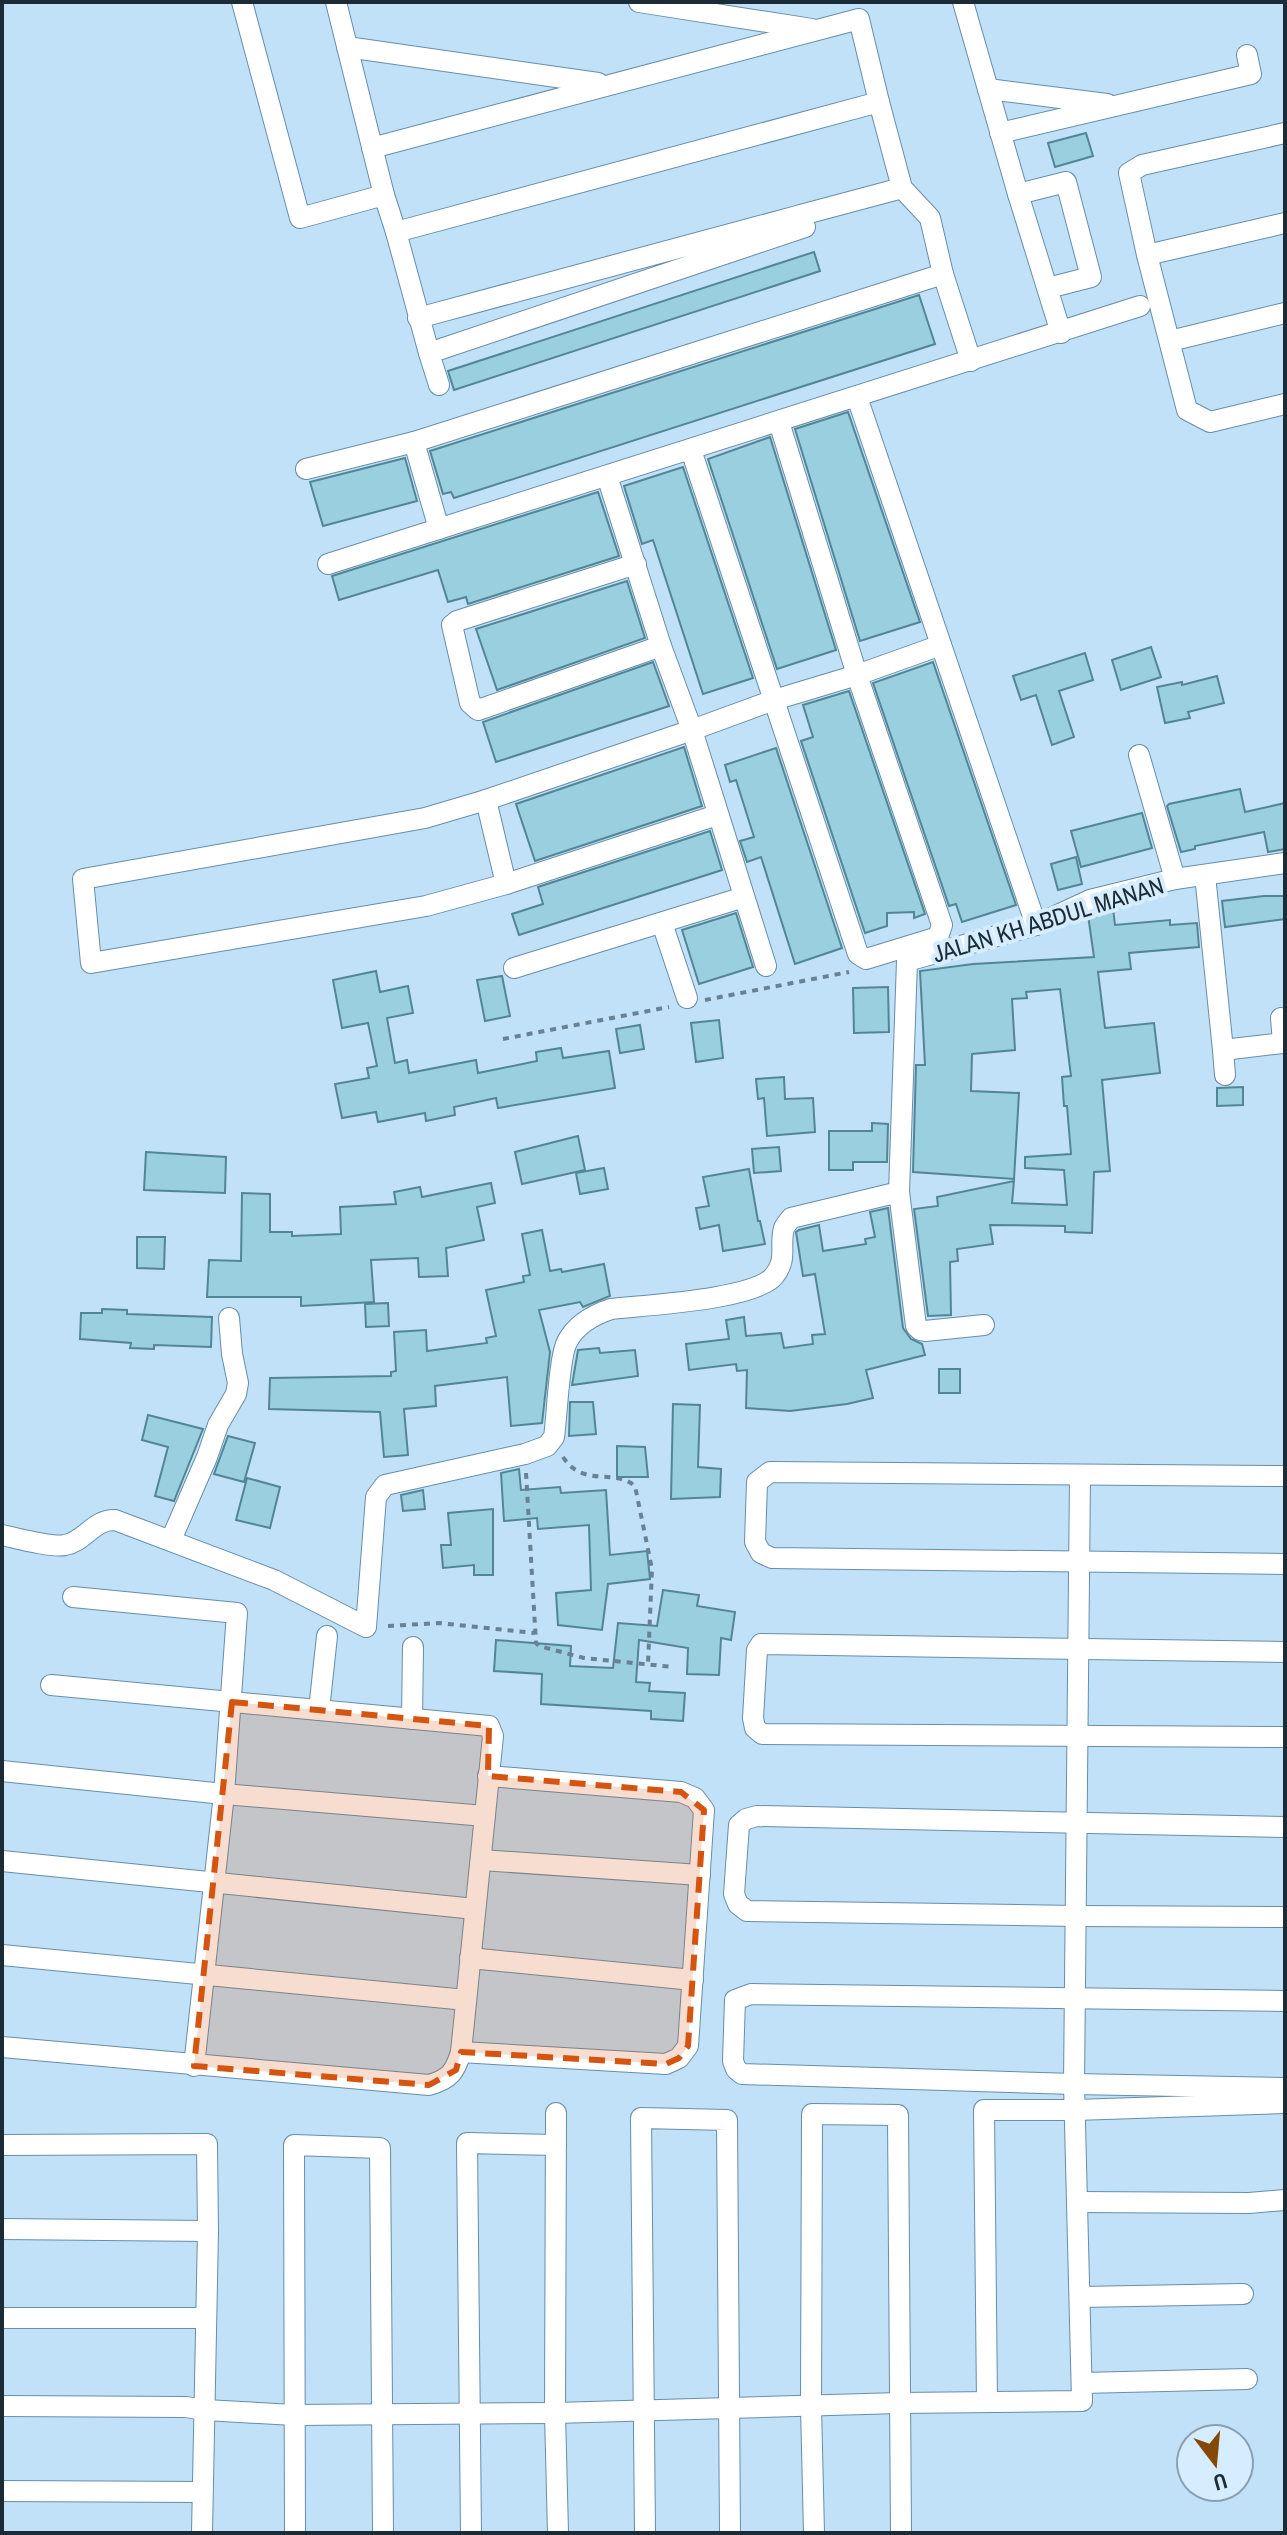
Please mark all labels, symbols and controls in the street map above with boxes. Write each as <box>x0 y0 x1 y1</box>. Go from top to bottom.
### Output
street label: JALAN KH ABDUL MANAN <box>929 869 1167 969</box>
north arrow <box>1175 2423 1255 2503</box>
text: U <box>1210 2466 1231 2498</box>

